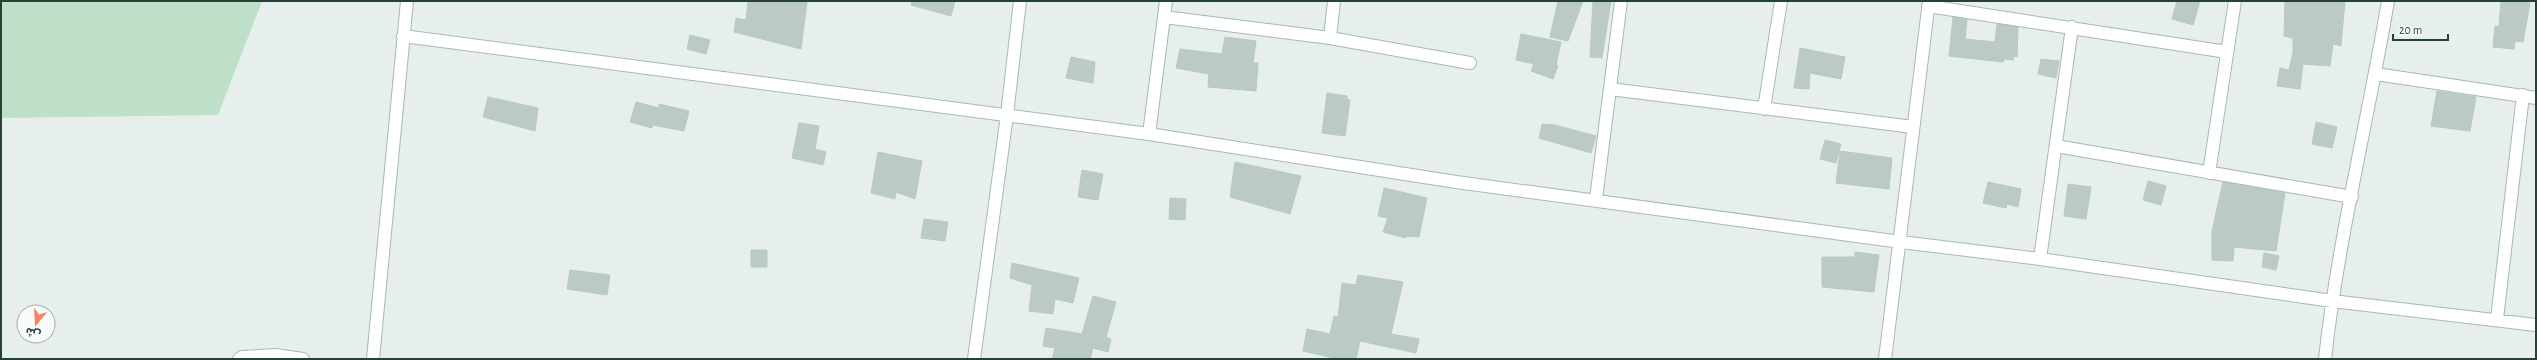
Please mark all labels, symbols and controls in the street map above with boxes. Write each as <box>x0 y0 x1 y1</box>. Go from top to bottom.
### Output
scale bar <box>2393 16 2448 42</box>
text: 20 m <box>2399 24 2422 36</box>
north arrow <box>16 304 56 344</box>
text: ش <box>24 325 42 341</box>

